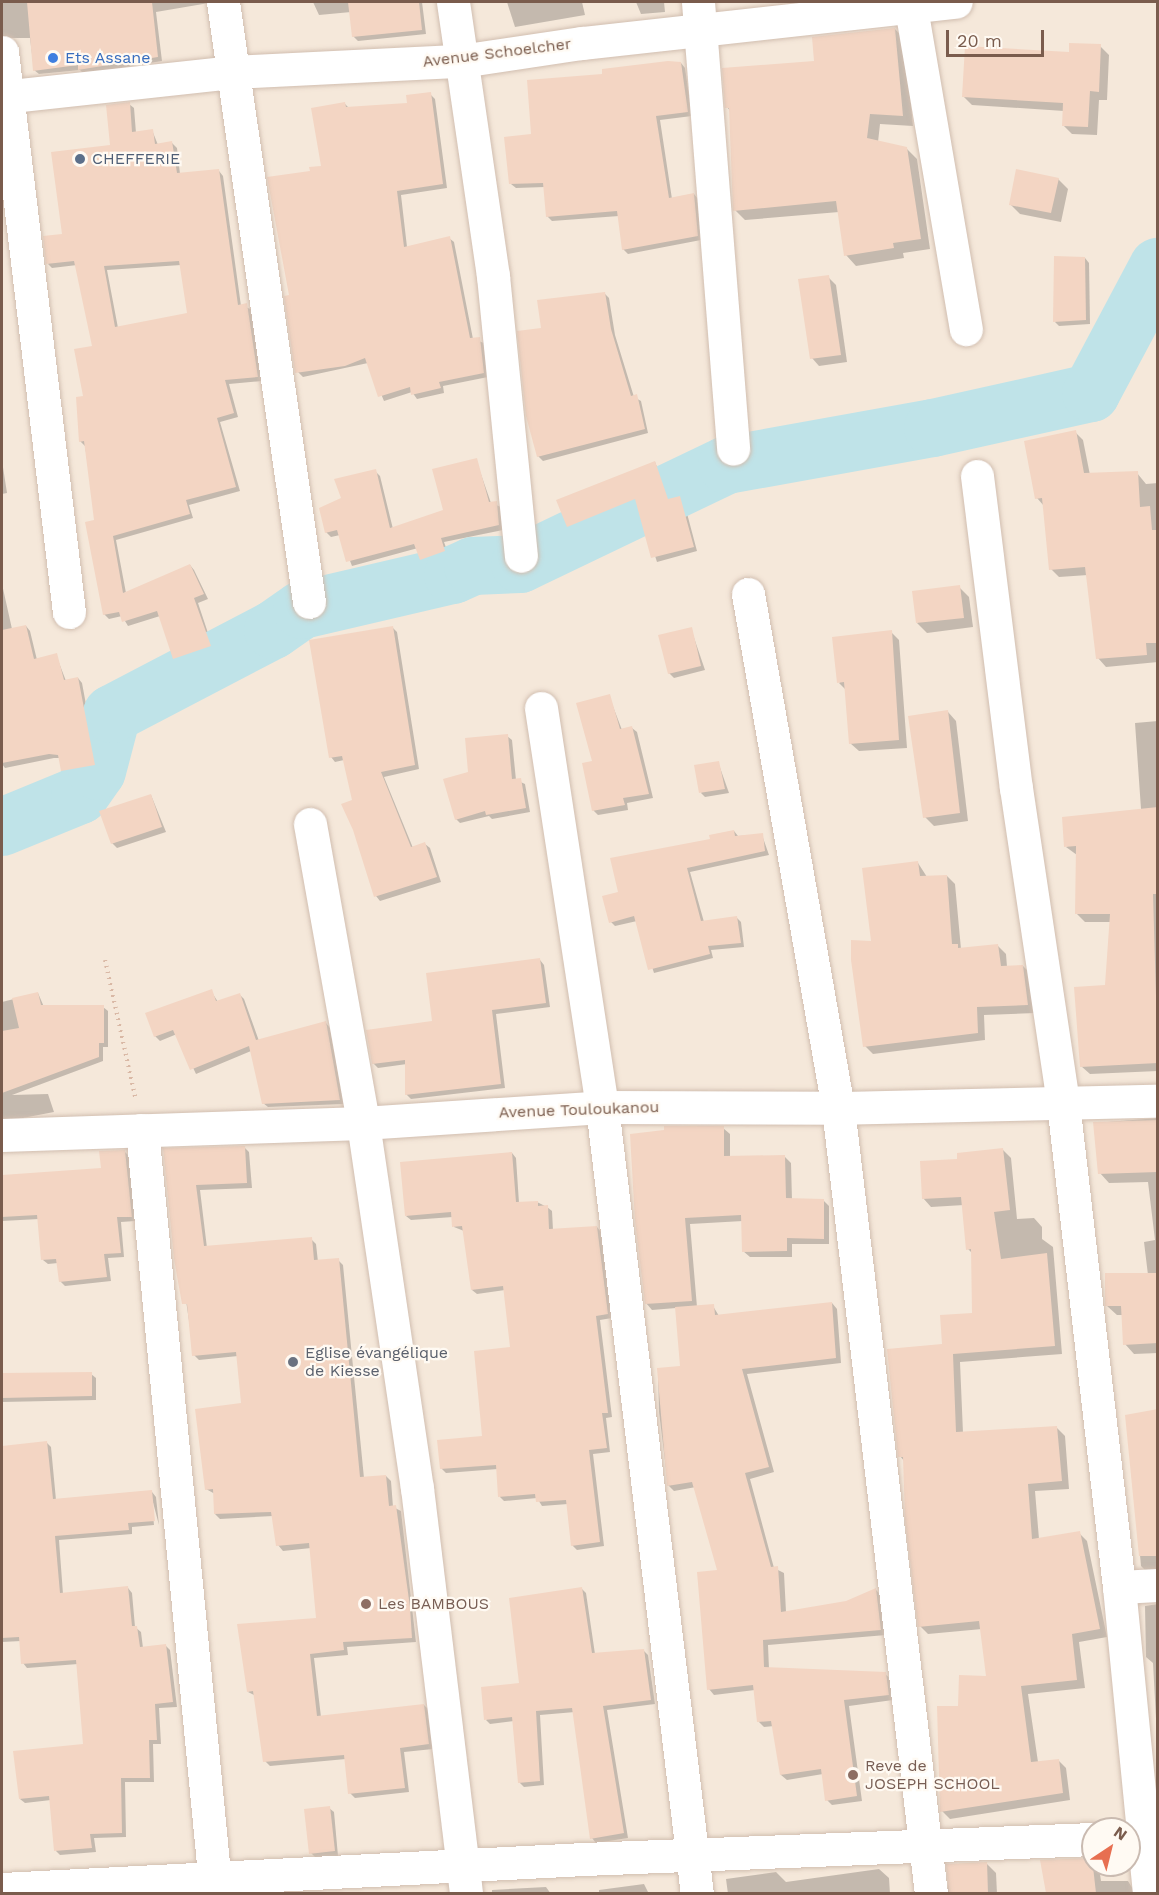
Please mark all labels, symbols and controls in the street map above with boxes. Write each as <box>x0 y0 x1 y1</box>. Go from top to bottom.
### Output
scale bar <box>949 18 1046 56</box>
text: 20 m <box>957 30 1002 51</box>
street label: Avenue Schoelcher <box>422 34 572 72</box>
place label: Ets Assane <box>65 48 151 68</box>
marker: Ets Assane <box>46 51 60 65</box>
place label: CHEFFERIE <box>92 149 180 169</box>
marker: CHEFFERIE <box>73 152 87 166</box>
street label: Avenue Touloukanou <box>498 1098 660 1122</box>
place label: Eglise évangélique de Kiesse <box>305 1343 448 1381</box>
marker: Eglise évangélique de Kiesse <box>286 1355 300 1369</box>
place label: Les BAMBOUS <box>378 1594 489 1614</box>
marker: Les BAMBOUS <box>359 1597 373 1611</box>
place label: Reve de JOSEPH SCHOOL <box>865 1756 1000 1794</box>
marker: Reve de JOSEPH SCHOOL <box>846 1768 860 1782</box>
north arrow <box>1081 1817 1141 1877</box>
text: N <box>1110 1822 1131 1845</box>

